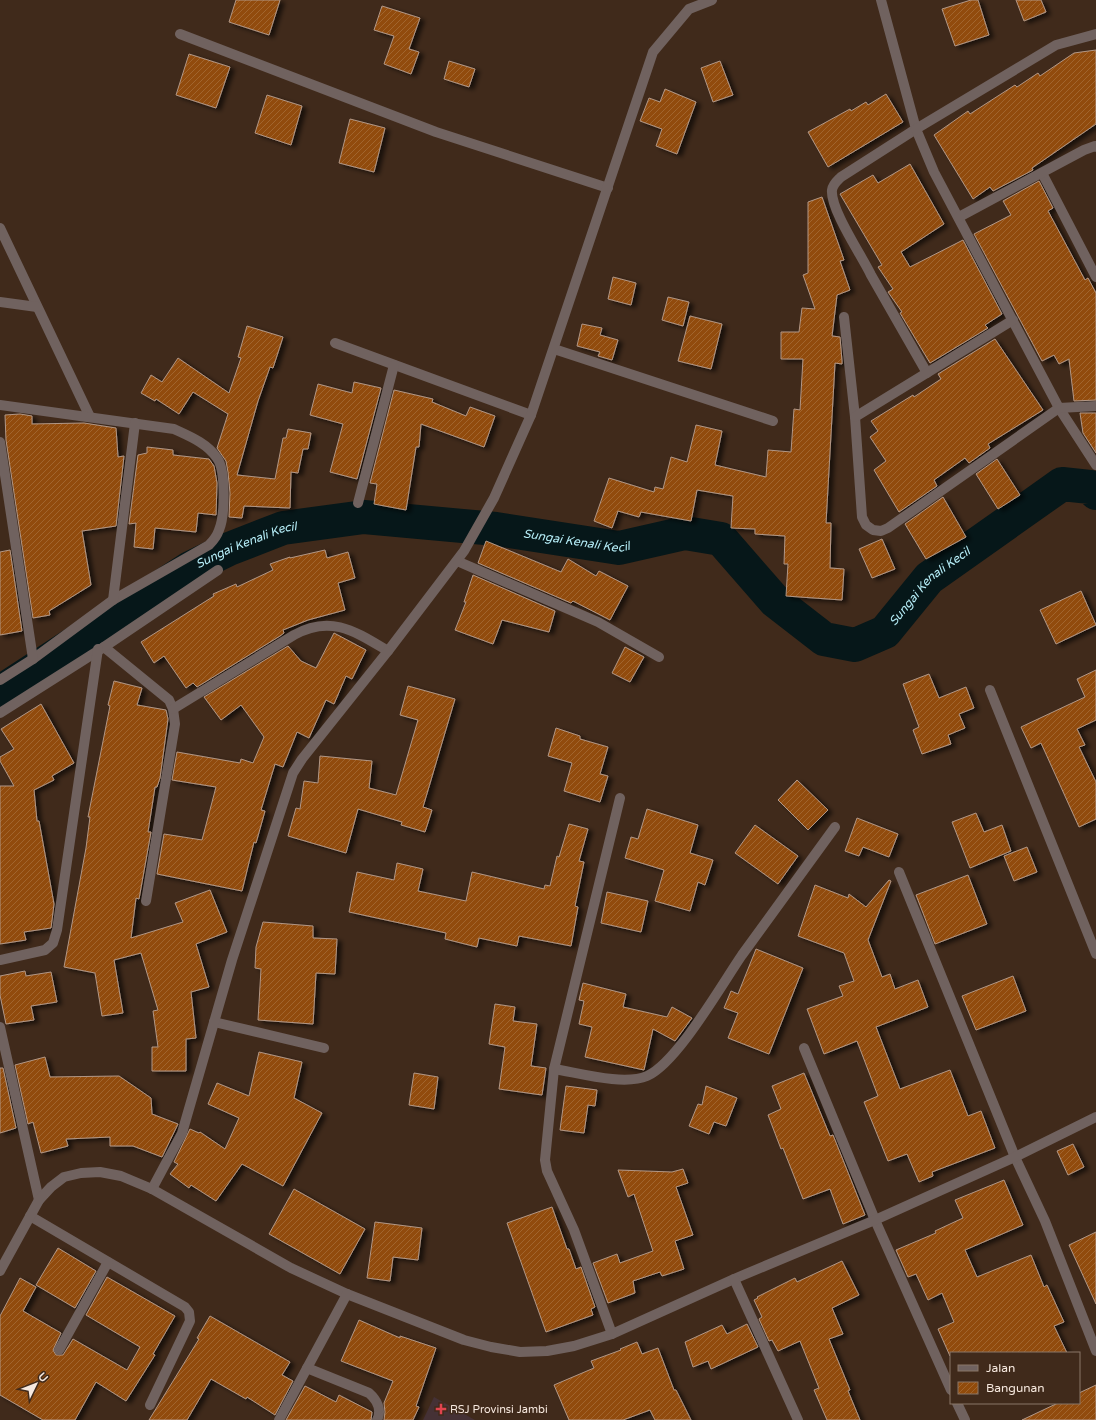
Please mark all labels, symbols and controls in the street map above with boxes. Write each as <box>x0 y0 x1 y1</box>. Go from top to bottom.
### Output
water label: Sungai Kenali Kecil <box>193 519 299 571</box>
water label: Sungai Kenali Kecil <box>522 526 633 555</box>
water label: Sungai Kenali Kecil <box>886 543 974 628</box>
legend <box>950 1352 1080 1404</box>
text: Jalan <box>986 1361 1015 1375</box>
north arrow <box>16 1364 56 1404</box>
text: U <box>35 1370 51 1385</box>
text: Bangunan <box>986 1381 1045 1395</box>
marker: RSJ Provinsi Jambi <box>435 1403 447 1415</box>
place label: RSJ Provinsi Jambi <box>450 1403 548 1416</box>

